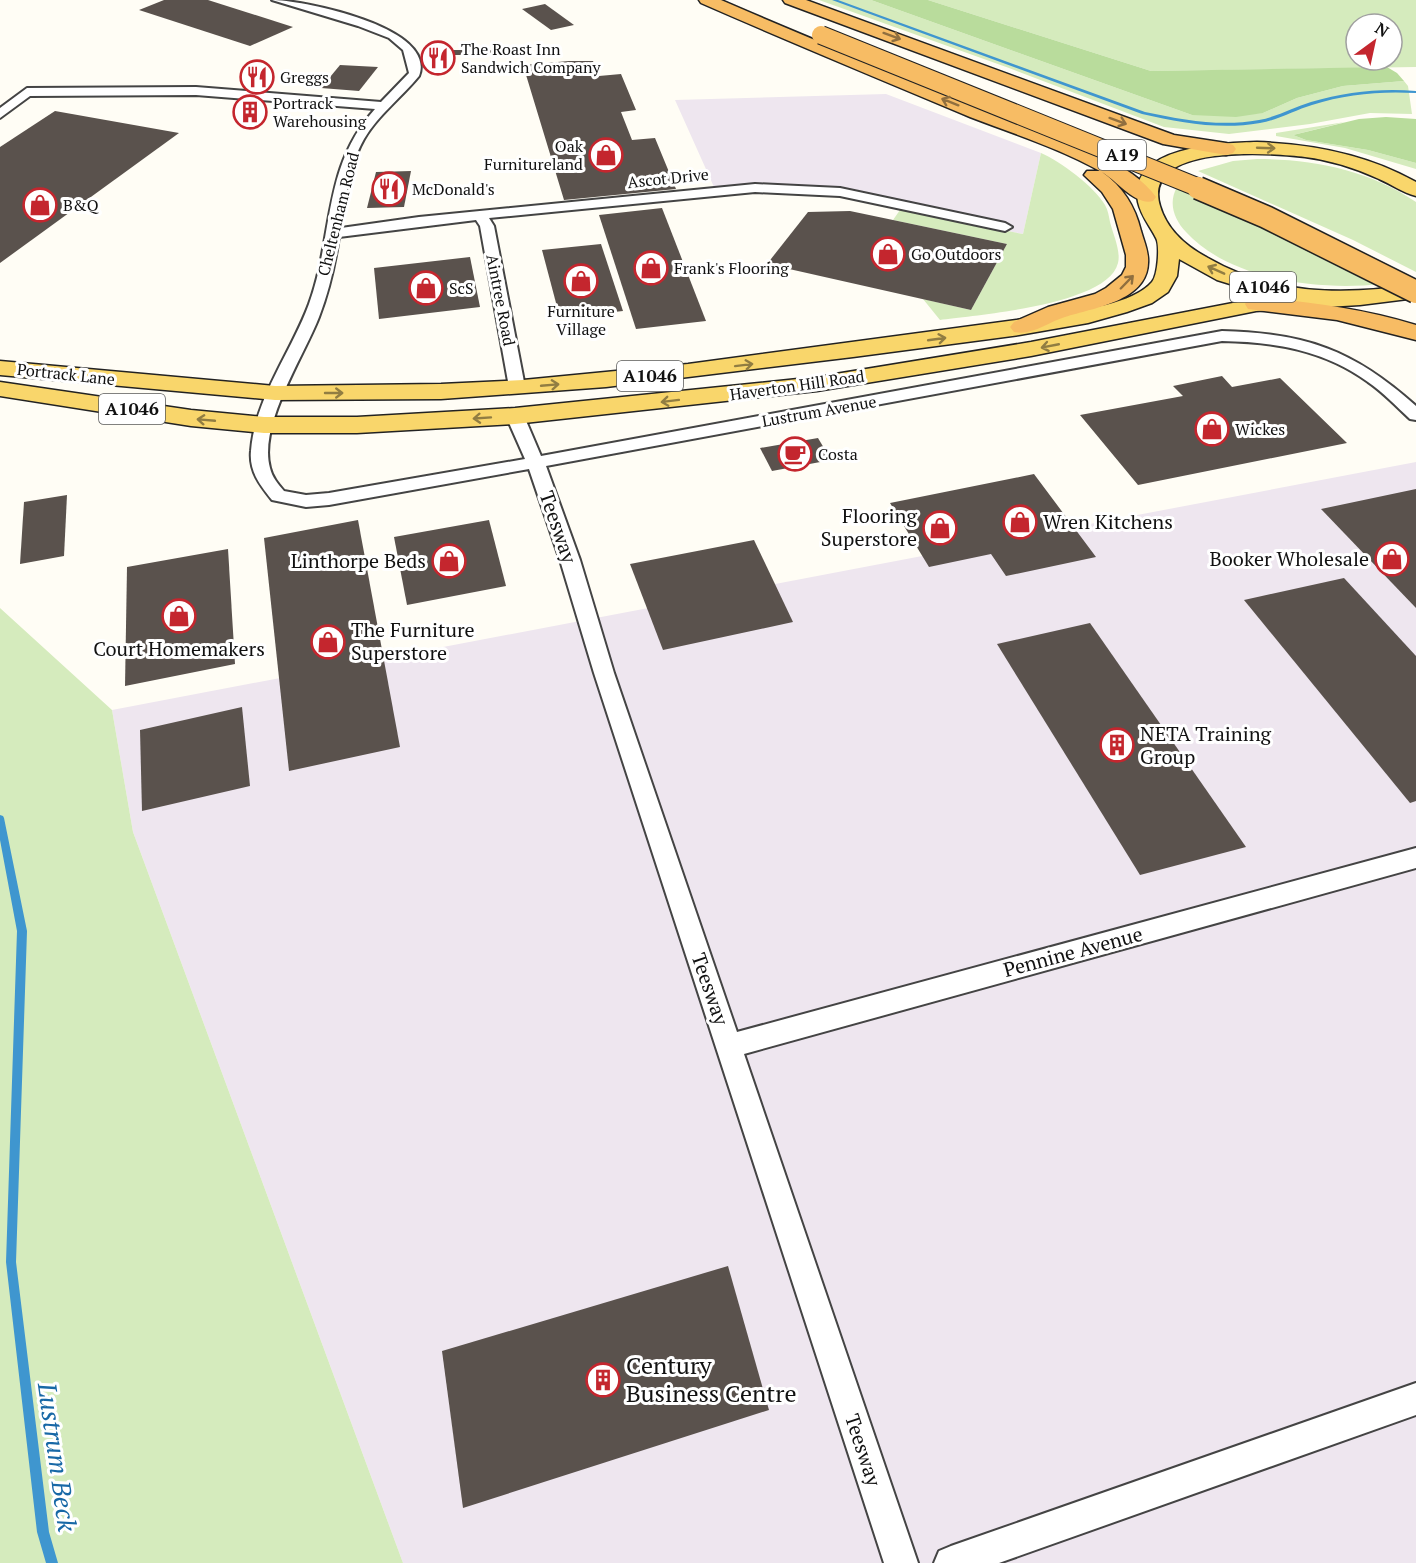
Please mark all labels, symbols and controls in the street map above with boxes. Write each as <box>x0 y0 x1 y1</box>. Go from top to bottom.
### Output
north arrow <box>1344 12 1404 72</box>
text: N <box>1371 17 1393 42</box>
one-way arrow <box>882 32 900 43</box>
place label: The Roast Inn Sandwich Company <box>461 38 601 78</box>
restaurant icon: The Roast Inn Sandwich Company <box>420 40 456 76</box>
restaurant icon: Greggs <box>239 59 275 95</box>
place label: Greggs <box>280 66 329 88</box>
place label: Portrack Warehousing <box>273 92 367 132</box>
building icon: Portrack Warehousing <box>232 94 268 130</box>
one-way arrow <box>941 96 960 107</box>
one-way arrow <box>1108 117 1127 128</box>
place label: Oak Furnitureland <box>484 135 584 175</box>
shop icon: Oak Furnitureland <box>588 137 624 173</box>
road number: A19 <box>1098 140 1146 170</box>
one-way arrow <box>1256 142 1276 154</box>
street label: Cheltenham Road <box>312 150 364 278</box>
street label: Ascot Drive <box>626 163 710 193</box>
restaurant icon: McDonald's <box>371 171 407 207</box>
place label: McDonald's <box>412 178 495 200</box>
shop icon: B&Q <box>22 187 58 223</box>
place label: B&Q <box>63 194 100 216</box>
shop icon: Go Outdoors <box>870 236 906 272</box>
place label: Go Outdoors <box>911 243 1001 265</box>
shop icon: Frank's Flooring <box>633 250 669 286</box>
street label: Aintree Road <box>481 252 521 348</box>
place label: Frank's Flooring <box>674 257 789 279</box>
shop icon: Furniture Village <box>563 263 599 299</box>
one-way arrow <box>1207 264 1225 275</box>
shop icon: ScS <box>408 270 444 306</box>
road number: A1046 <box>1230 272 1296 302</box>
one-way arrow <box>1119 275 1134 289</box>
place label: ScS <box>449 277 474 299</box>
place label: Furniture Village <box>547 300 615 340</box>
one-way arrow <box>926 333 946 344</box>
one-way arrow <box>1041 341 1060 352</box>
street label: Portrack Lane <box>16 358 116 390</box>
one-way arrow <box>733 359 753 370</box>
road number: A1046 <box>617 361 683 391</box>
street label: Haverton Hill Road <box>728 365 866 405</box>
one-way arrow <box>539 379 559 390</box>
one-way arrow <box>323 387 343 399</box>
street label: Lustrum Avenue <box>760 390 878 432</box>
road number: A1046 <box>99 394 165 424</box>
one-way arrow <box>661 396 681 407</box>
shop icon: Wickes <box>1194 411 1230 447</box>
one-way arrow <box>472 413 492 424</box>
one-way arrow <box>196 414 216 425</box>
place label: Wickes <box>1235 418 1285 440</box>
cafe icon: Costa <box>777 436 813 472</box>
place label: Costa <box>818 443 858 465</box>
street label: Teesway <box>534 487 584 567</box>
place label: Flooring Superstore <box>821 502 917 552</box>
shop icon: Wren Kitchens <box>1002 504 1038 540</box>
place label: Wren Kitchens <box>1043 508 1173 535</box>
shop icon: Flooring Superstore <box>922 510 958 546</box>
shop icon: Booker Wholesale <box>1374 541 1410 577</box>
shop icon: Linthorpe Beds <box>431 543 467 579</box>
place label: Booker Wholesale <box>1210 545 1369 572</box>
place label: Linthorpe Beds <box>291 547 426 574</box>
shop icon: Court Homemakers <box>161 598 197 634</box>
place label: The Furniture Superstore <box>351 616 475 666</box>
shop icon: The Furniture Superstore <box>310 624 346 660</box>
place label: Court Homemakers <box>93 635 265 662</box>
place label: NETA Training Group <box>1140 720 1272 770</box>
building icon: NETA Training Group <box>1099 727 1135 763</box>
street label: Pennine Avenue <box>1000 920 1145 983</box>
street label: Teesway <box>686 949 736 1029</box>
place label: Century Business Centre <box>626 1349 797 1409</box>
building icon: Century Business Centre <box>585 1362 621 1398</box>
water label: Lustrum Beck <box>31 1379 85 1534</box>
street label: Teesway <box>839 1410 888 1490</box>

